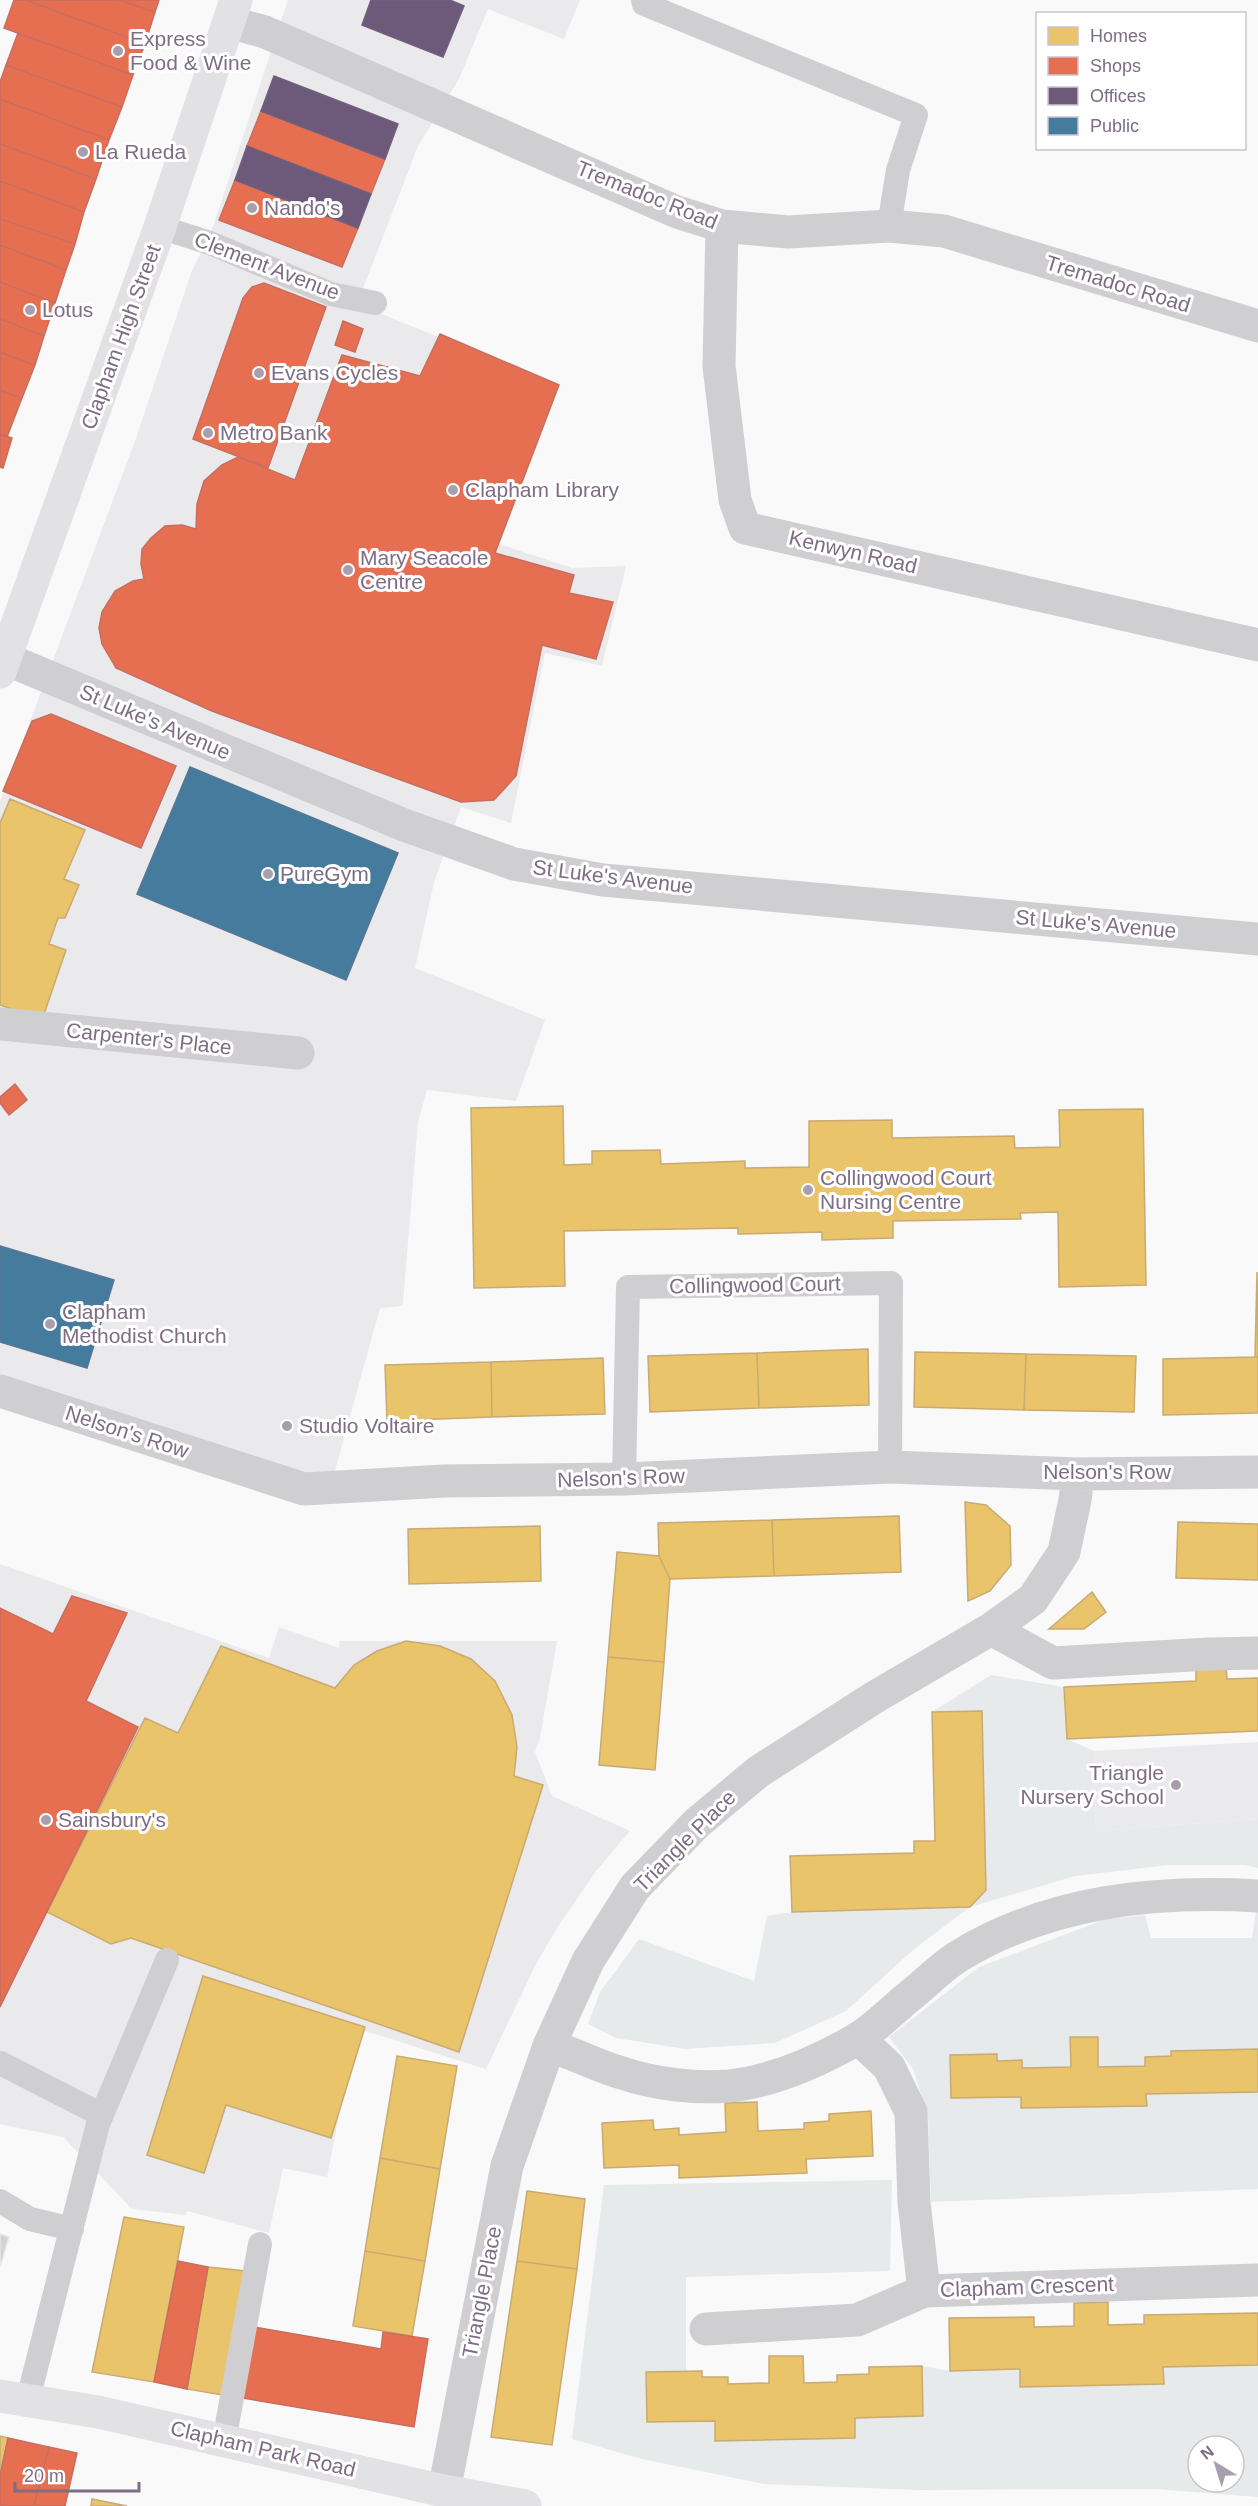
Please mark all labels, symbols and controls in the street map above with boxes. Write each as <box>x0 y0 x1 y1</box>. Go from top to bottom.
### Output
legend <box>1036 12 1246 150</box>
text: Homes <box>1090 26 1147 46</box>
place label: Express Food & Wine <box>130 27 251 74</box>
marker: Express Food & Wine <box>111 44 125 58</box>
text: Shops <box>1090 56 1141 76</box>
text: Offices <box>1090 86 1146 106</box>
text: Public <box>1090 116 1139 136</box>
place label: La Rueda <box>95 140 186 163</box>
marker: La Rueda <box>76 145 90 159</box>
street label: Tremadoc Road <box>573 156 721 233</box>
place label: Nando's <box>264 196 340 219</box>
marker: Nando's <box>245 201 259 215</box>
street label: Clement Avenue <box>191 227 343 304</box>
street label: Clapham High Street <box>76 241 165 432</box>
street label: Tremadoc Road <box>1043 251 1193 316</box>
place label: Lotus <box>42 298 93 321</box>
marker: Lotus <box>23 303 37 317</box>
place label: Evans Cycles <box>271 361 398 384</box>
marker: Evans Cycles <box>252 366 266 380</box>
place label: Metro Bank <box>220 421 328 444</box>
marker: Metro Bank <box>201 426 215 440</box>
place label: Clapham Library <box>465 478 620 501</box>
marker: Clapham Library <box>446 483 460 497</box>
street label: Kenwyn Road <box>787 526 919 577</box>
place label: Mary Seacole Centre <box>360 546 488 593</box>
marker: Mary Seacole Centre <box>341 563 355 577</box>
street label: St Luke's Avenue <box>76 679 234 764</box>
street label: St Luke's Avenue <box>532 855 694 898</box>
place label: PureGym <box>280 862 369 885</box>
marker: PureGym <box>261 867 275 881</box>
street label: St Luke's Avenue <box>1015 905 1177 942</box>
street label: Carpenter's Place <box>65 1018 233 1059</box>
place label: Collingwood Court Nursing Centre <box>820 1166 992 1213</box>
marker: Collingwood Court Nursing Centre <box>801 1183 815 1197</box>
street label: Collingwood Court <box>669 1272 841 1297</box>
place label: Clapham Methodist Church <box>62 1300 227 1347</box>
marker: Clapham Methodist Church <box>43 1317 57 1331</box>
street label: Nelson's Row <box>63 1401 192 1462</box>
place label: Studio Voltaire <box>299 1414 434 1437</box>
marker: Studio Voltaire <box>280 1419 294 1433</box>
street label: Nelson's Row <box>1043 1460 1172 1483</box>
street label: Nelson's Row <box>557 1464 686 1491</box>
place label: Triangle Nursery School <box>1020 1761 1164 1808</box>
marker: Triangle Nursery School <box>1169 1778 1183 1792</box>
street label: Triangle Place <box>629 1785 740 1896</box>
place label: Sainsbury's <box>58 1808 166 1831</box>
marker: Sainsbury's <box>39 1813 53 1827</box>
street label: Triangle Place <box>457 2224 506 2360</box>
street label: Clapham Crescent <box>940 2272 1114 2301</box>
street label: Clapham Park Road <box>168 2416 358 2481</box>
north arrow <box>1186 2434 1246 2494</box>
text: N <box>1197 2442 1217 2463</box>
scale bar <box>15 2455 140 2493</box>
text: 20 m <box>24 2466 64 2486</box>

